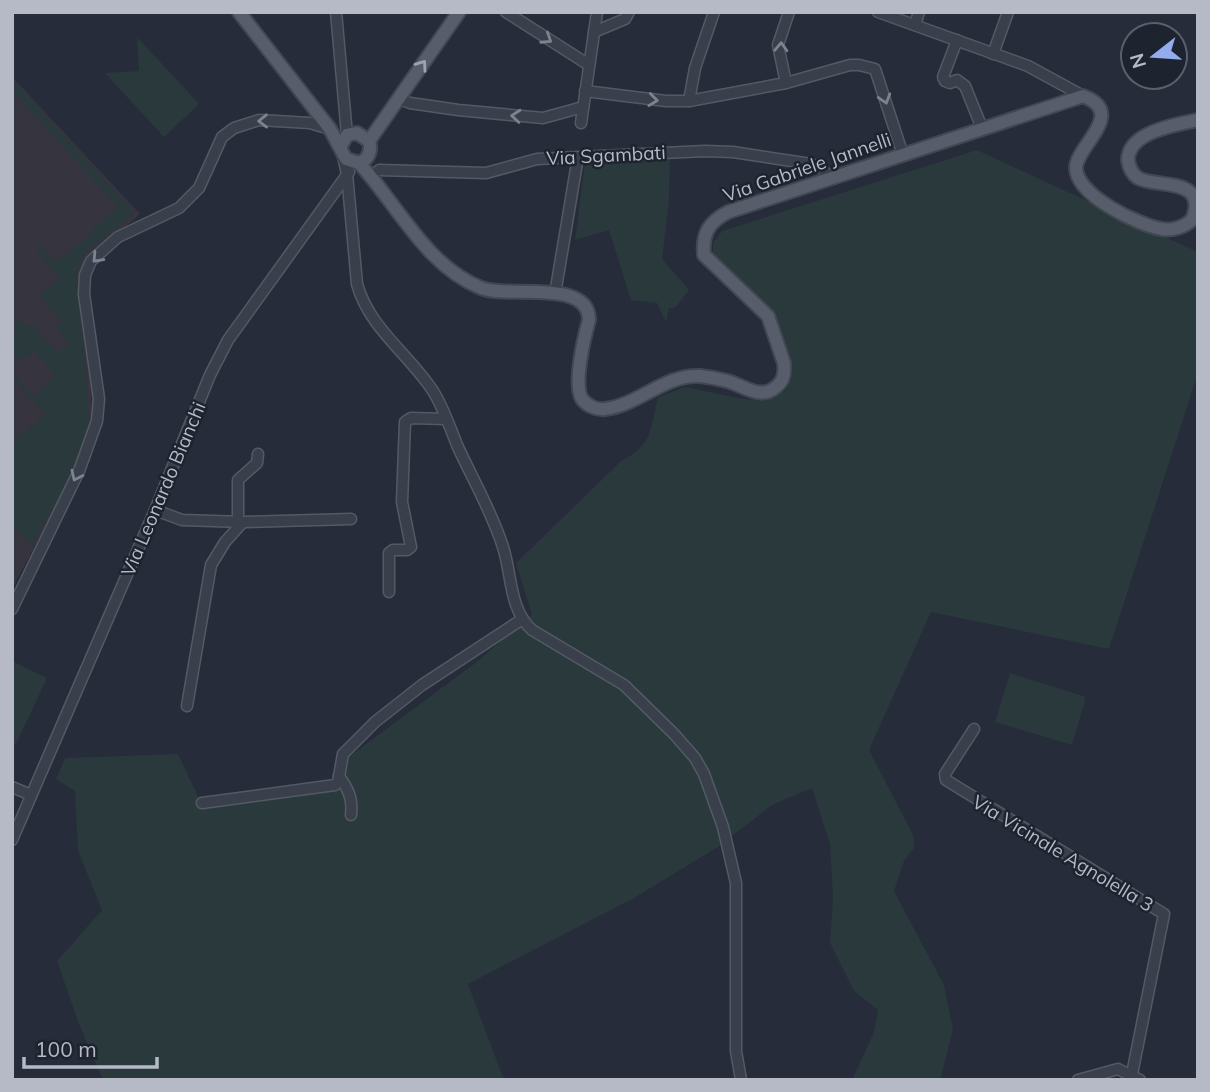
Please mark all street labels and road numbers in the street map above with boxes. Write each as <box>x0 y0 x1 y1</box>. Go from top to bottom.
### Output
street label: Via Gabriele Jannelli <box>720 127 894 207</box>
street label: Via Sgambati <box>546 140 666 170</box>
street label: Via Leonardo Bianchi <box>115 398 211 580</box>
street label: Via Vicinale Agnolella 3 <box>968 789 1158 917</box>

